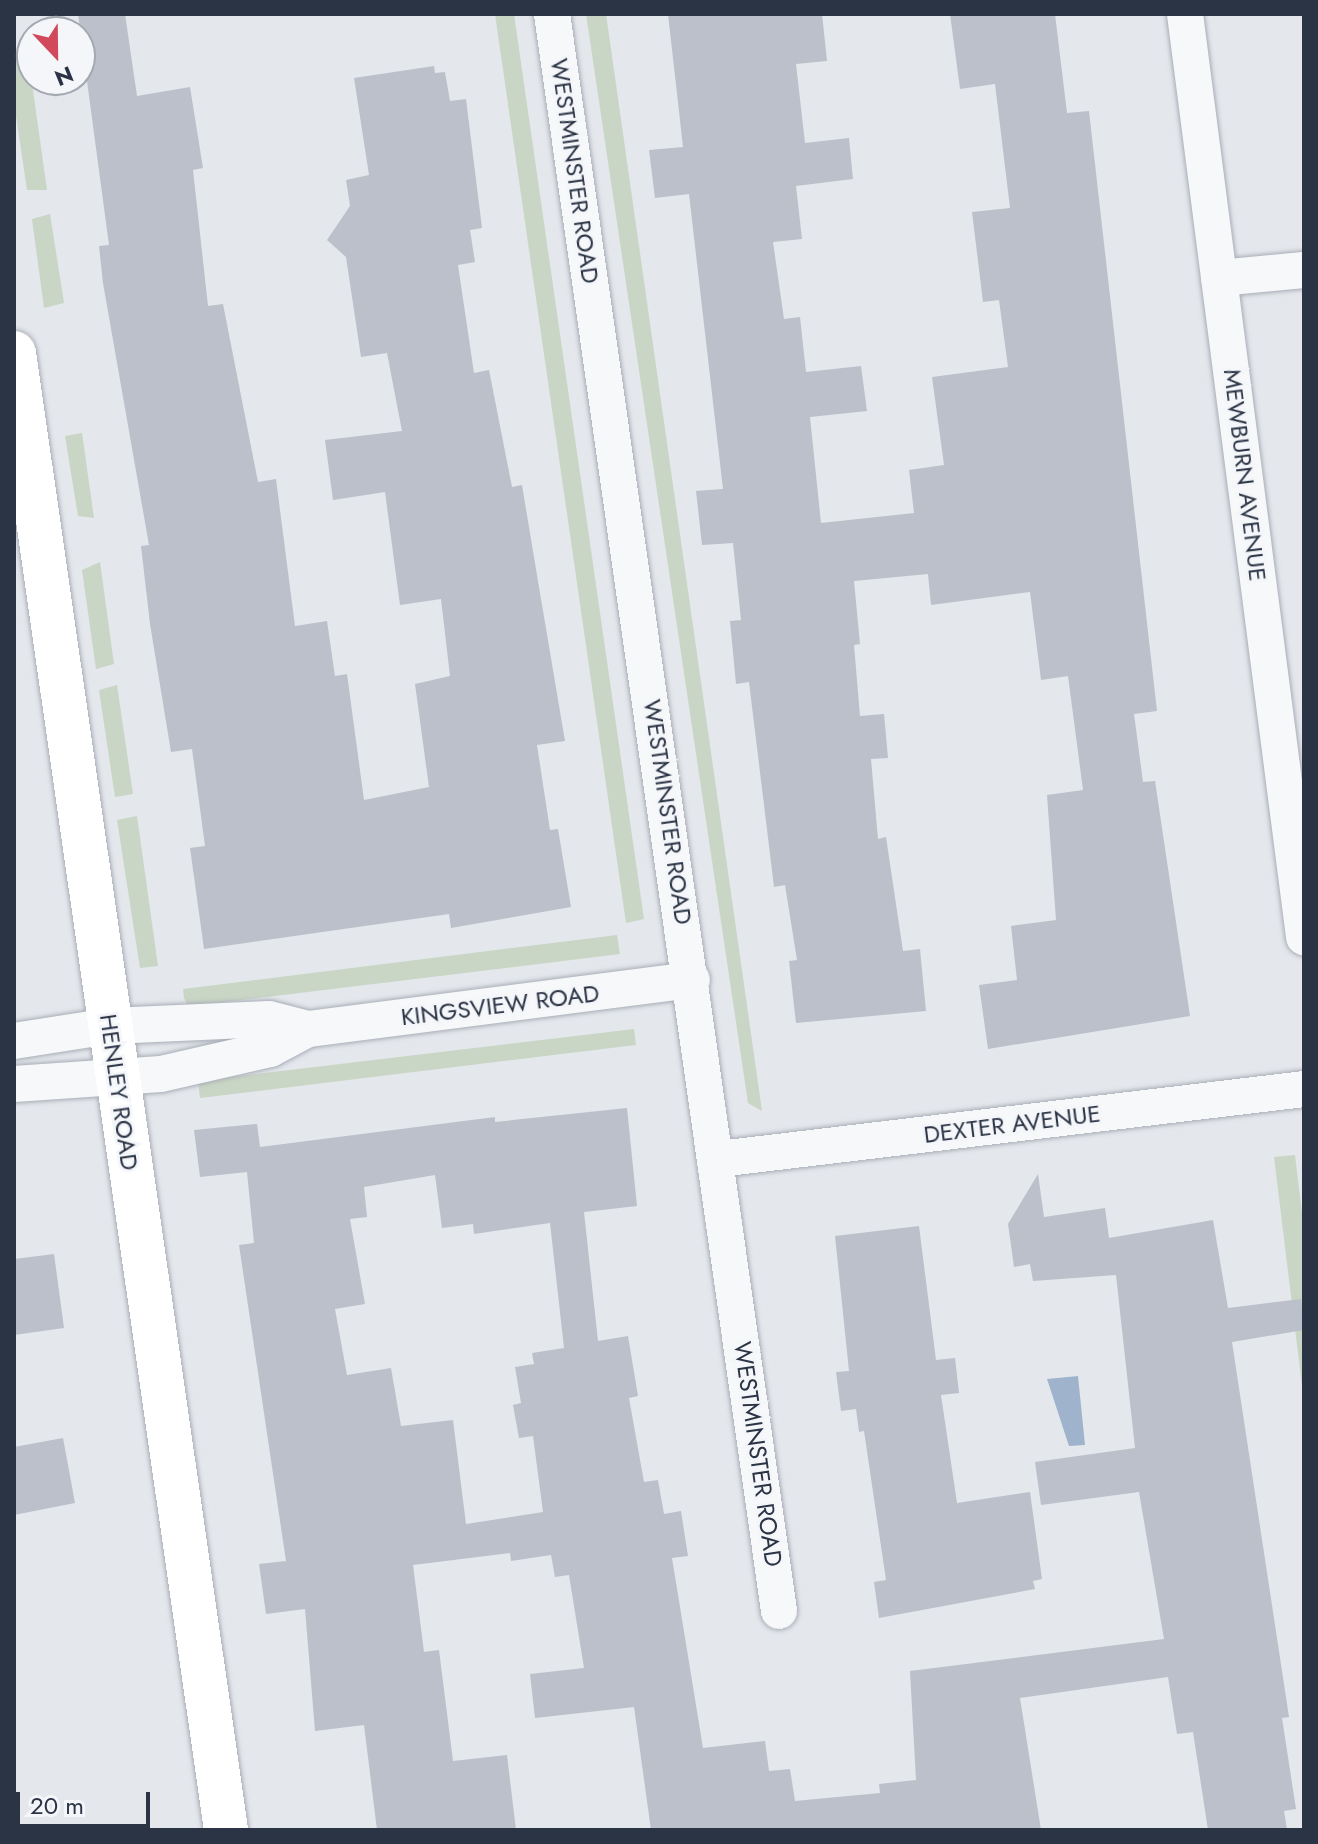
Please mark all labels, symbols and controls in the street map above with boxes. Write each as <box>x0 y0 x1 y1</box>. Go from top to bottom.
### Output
north arrow <box>16 16 96 96</box>
street label: WESTMINSTER ROAD <box>545 57 605 285</box>
text: N <box>50 58 78 95</box>
street label: MEWBURN AVENUE <box>1218 367 1272 583</box>
street label: WESTMINSTER ROAD <box>638 698 698 926</box>
street label: KINGSVIEW ROAD <box>399 979 601 1031</box>
street label: HENLEY ROAD <box>94 1012 144 1172</box>
street label: DEXTER AVENUE <box>922 1099 1102 1149</box>
street label: WESTMINSTER ROAD <box>728 1340 788 1568</box>
scale bar <box>20 1776 154 1826</box>
text: 20 m <box>30 1788 84 1823</box>

